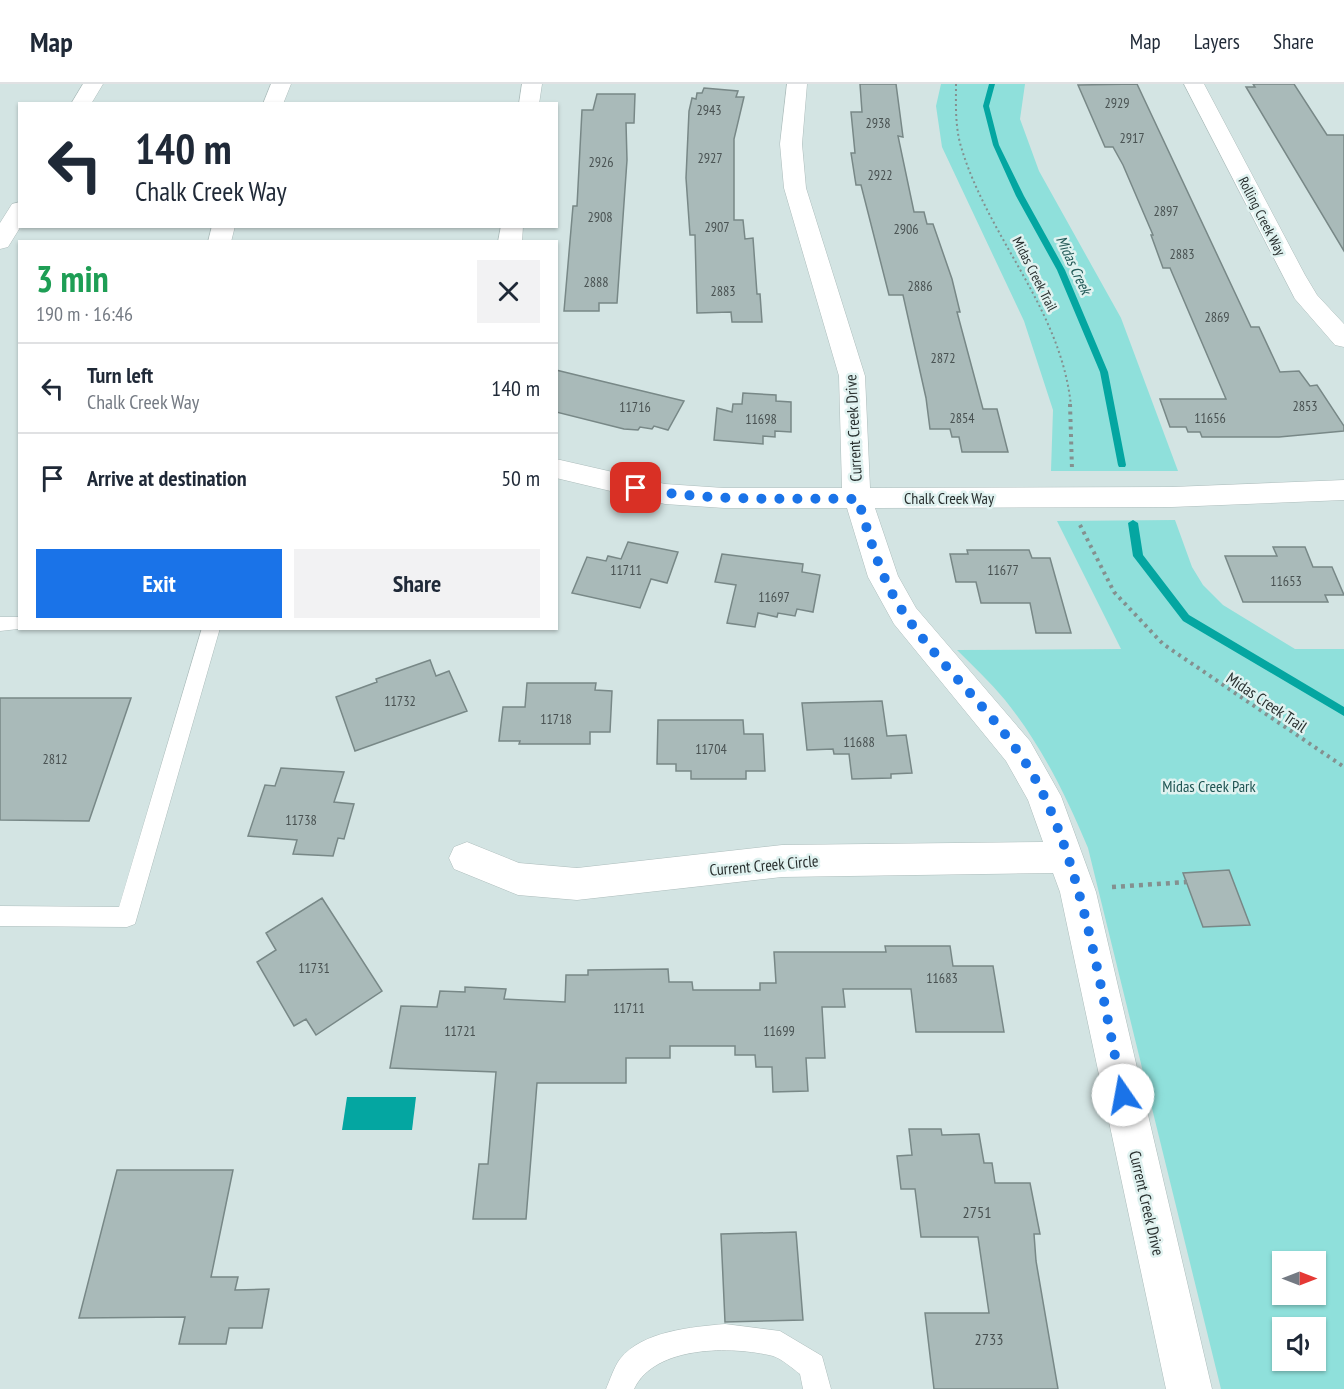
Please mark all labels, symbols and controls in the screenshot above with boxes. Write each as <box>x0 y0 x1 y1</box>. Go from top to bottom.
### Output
text: Map <box>30 23 73 60</box>
text: Map <box>1130 28 1161 55</box>
text: Layers <box>1194 28 1240 55</box>
text: Share <box>1273 28 1314 55</box>
house number: 2929 <box>1104 94 1130 112</box>
house number: 2943 <box>696 101 722 119</box>
house number: 2938 <box>865 114 891 132</box>
text: 140 m <box>135 121 232 176</box>
icon: left <box>36 126 114 204</box>
house number: 2917 <box>1119 129 1145 147</box>
house number: 2927 <box>697 149 723 167</box>
house number: 2926 <box>588 153 614 171</box>
house number: 2922 <box>867 166 893 184</box>
text: Chalk Creek Way <box>135 174 287 208</box>
street label: Rolling Creek Way <box>1234 174 1290 259</box>
house number: 2897 <box>1153 202 1179 220</box>
house number: 2908 <box>587 208 613 226</box>
house number: 2907 <box>704 218 730 236</box>
house number: 2906 <box>893 220 919 238</box>
water label: Midas Creek <box>1052 233 1097 299</box>
street label: Midas Creek Trail <box>1009 234 1062 315</box>
house number: 2883 <box>1169 245 1195 263</box>
text: 3 min <box>36 255 109 302</box>
button: close <box>477 260 540 323</box>
house number: 2888 <box>583 273 609 291</box>
house number: 2886 <box>907 277 933 295</box>
house number: 2883 <box>710 282 736 300</box>
text: 190 m · 16:46 <box>36 301 133 327</box>
house number: 2869 <box>1204 308 1230 326</box>
house number: 2872 <box>930 349 956 367</box>
text: Turn left <box>87 361 153 389</box>
icon: left <box>36 372 69 405</box>
text: 140 m <box>491 374 540 402</box>
street label: Current Creek Drive <box>840 374 866 482</box>
text: Chalk Creek Way <box>87 389 199 415</box>
house number: 2853 <box>1292 397 1318 415</box>
house number: 11716 <box>619 398 651 416</box>
house number: 2854 <box>949 409 975 427</box>
house number: 11656 <box>1194 409 1226 427</box>
house number: 11698 <box>745 410 777 428</box>
icon: arrive <box>36 462 69 495</box>
pin <box>610 462 661 513</box>
text: Arrive at destination <box>87 464 247 492</box>
text: 50 m <box>501 464 540 492</box>
icon: arrive <box>619 471 652 504</box>
street label: Chalk Creek Way <box>904 488 994 508</box>
button: Exit <box>36 549 282 618</box>
button: Share <box>294 549 540 618</box>
house number: 11711 <box>610 561 642 579</box>
house number: 11677 <box>987 561 1019 579</box>
house number: 11653 <box>1270 572 1302 590</box>
house number: 11697 <box>758 588 790 606</box>
street label: Midas Creek Trail <box>1223 668 1311 736</box>
house number: 11732 <box>384 692 416 710</box>
house number: 11718 <box>540 710 572 728</box>
house number: 11688 <box>843 733 875 751</box>
house number: 11704 <box>695 740 727 758</box>
house number: 2812 <box>42 750 68 768</box>
park label: Midas Creek Park <box>1162 776 1256 796</box>
house number: 11738 <box>285 811 317 829</box>
street label: Current Creek Circle <box>709 850 819 880</box>
house number: 11731 <box>298 959 330 977</box>
house number: 11683 <box>926 969 958 987</box>
house number: 11711 <box>613 999 645 1017</box>
house number: 11721 <box>444 1022 476 1040</box>
house number: 11699 <box>763 1022 795 1040</box>
position arrow <box>1091 1063 1155 1127</box>
street label: Current Creek Drive <box>1125 1149 1169 1257</box>
house number: 2751 <box>963 1202 991 1222</box>
north arrow <box>1272 1251 1326 1305</box>
map controls <box>1272 1251 1326 1371</box>
button: sound <box>1272 1317 1326 1371</box>
house number: 2733 <box>975 1329 1003 1349</box>

